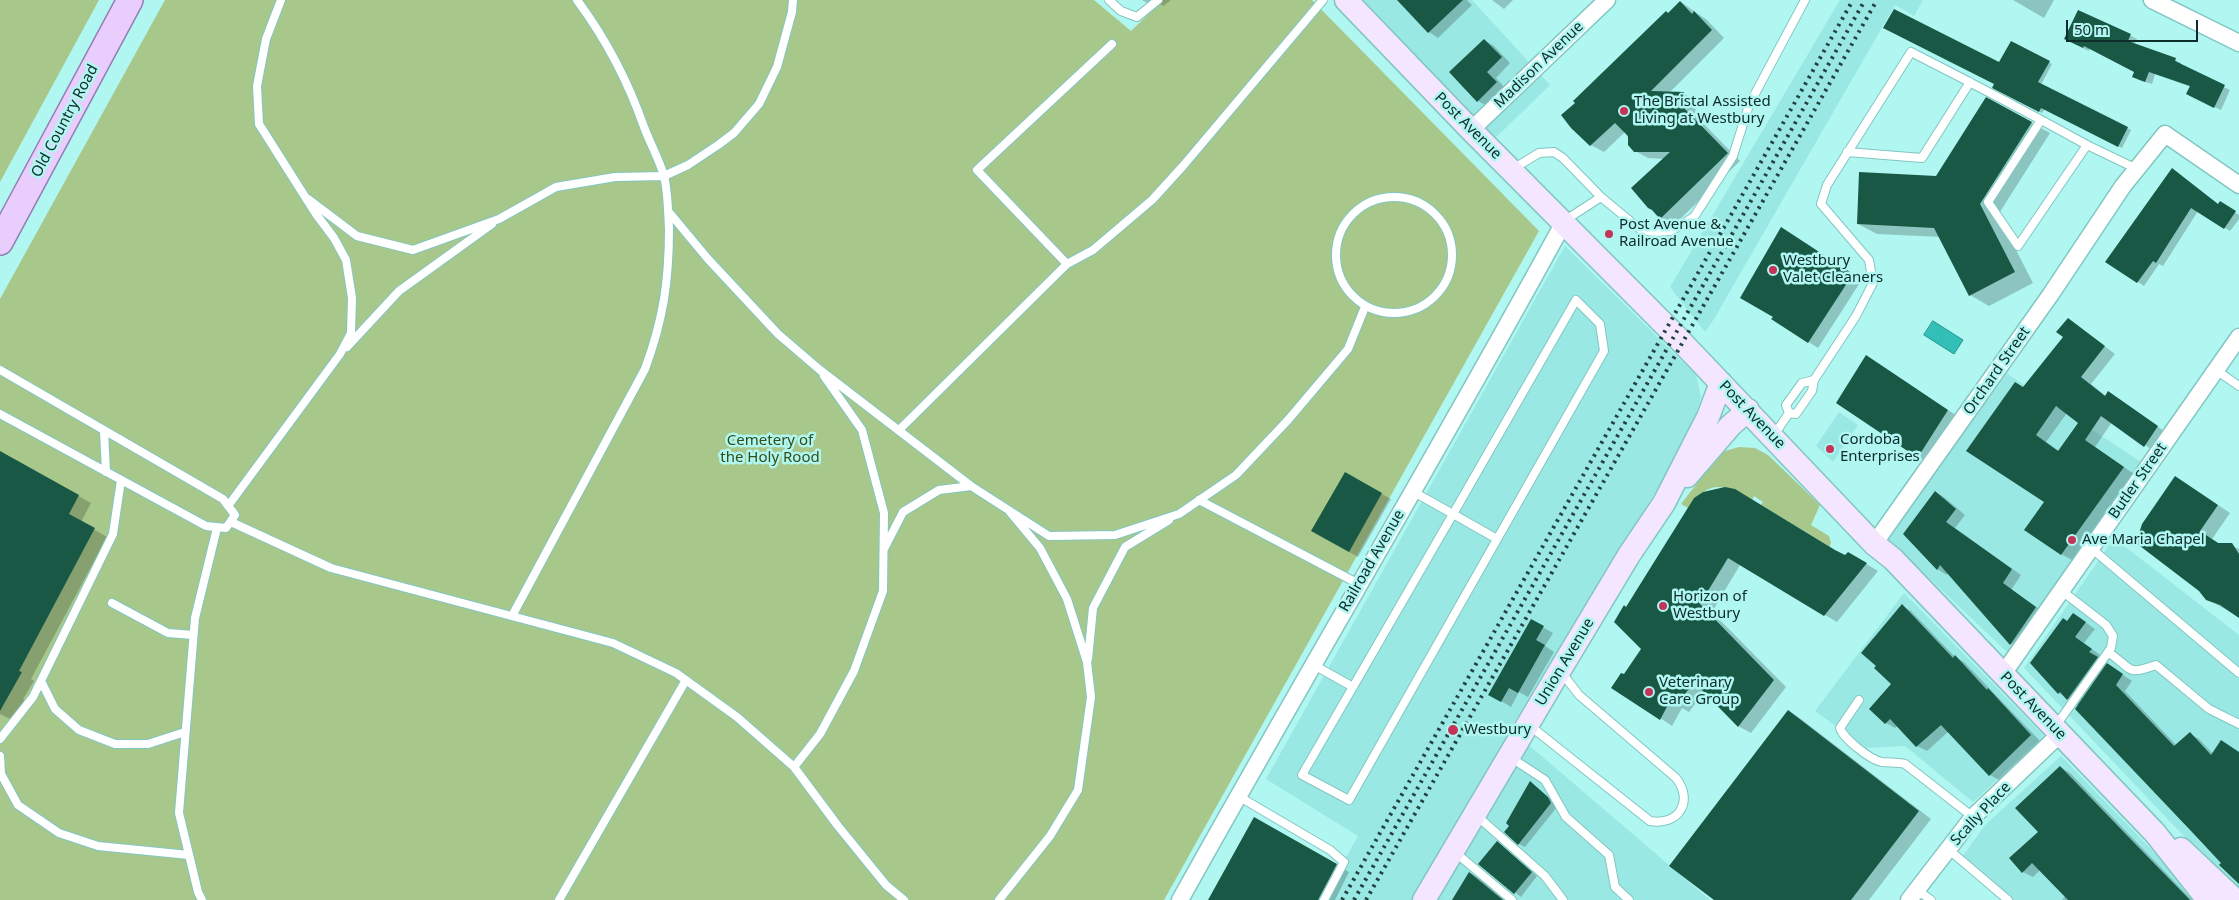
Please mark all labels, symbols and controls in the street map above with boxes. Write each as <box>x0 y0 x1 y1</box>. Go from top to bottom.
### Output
scale bar <box>2069 10 2202 42</box>
street label: Madison Avenue <box>1491 18 1587 112</box>
text: 50 m <box>2074 19 2109 39</box>
street label: Old Country Road <box>28 62 102 180</box>
street label: Post Avenue <box>1431 89 1505 163</box>
place label: The Bristal Assisted Living at Westbury <box>1634 93 1771 128</box>
marker: The Bristal Assisted Living at Westbury <box>1618 105 1630 117</box>
place label: Post Avenue & Railroad Avenue <box>1619 216 1734 251</box>
marker: Post Avenue & Railroad Avenue <box>1603 228 1615 240</box>
place label: Westbury Valet Cleaners <box>1783 252 1883 287</box>
marker: Westbury Valet Cleaners <box>1767 264 1779 276</box>
street label: Orchard Street <box>1960 323 2034 419</box>
street label: Post Avenue <box>1715 377 1789 453</box>
place label: Cordoba Enterprises <box>1840 431 1920 466</box>
park label: Cemetery of the Holy Rood <box>720 432 820 467</box>
street label: Butler Street <box>2105 439 2171 523</box>
marker: Cordoba Enterprises <box>1824 443 1836 455</box>
street label: Railroad Avenue <box>1336 507 1408 615</box>
place label: Ave Maria Chapel <box>2082 531 2205 549</box>
marker: Ave Maria Chapel <box>2066 534 2078 546</box>
place label: Horizon of Westbury <box>1673 588 1747 623</box>
marker: Horizon of Westbury <box>1657 600 1669 612</box>
street label: Union Avenue <box>1532 615 1598 709</box>
street label: Post Avenue <box>1996 668 2070 744</box>
place label: Veterinary Care Group <box>1659 674 1740 709</box>
marker: Veterinary Care Group <box>1643 686 1655 698</box>
place label: Westbury <box>1464 721 1531 739</box>
marker: Westbury <box>1446 723 1460 737</box>
street label: Scally Place <box>1947 779 2015 849</box>

